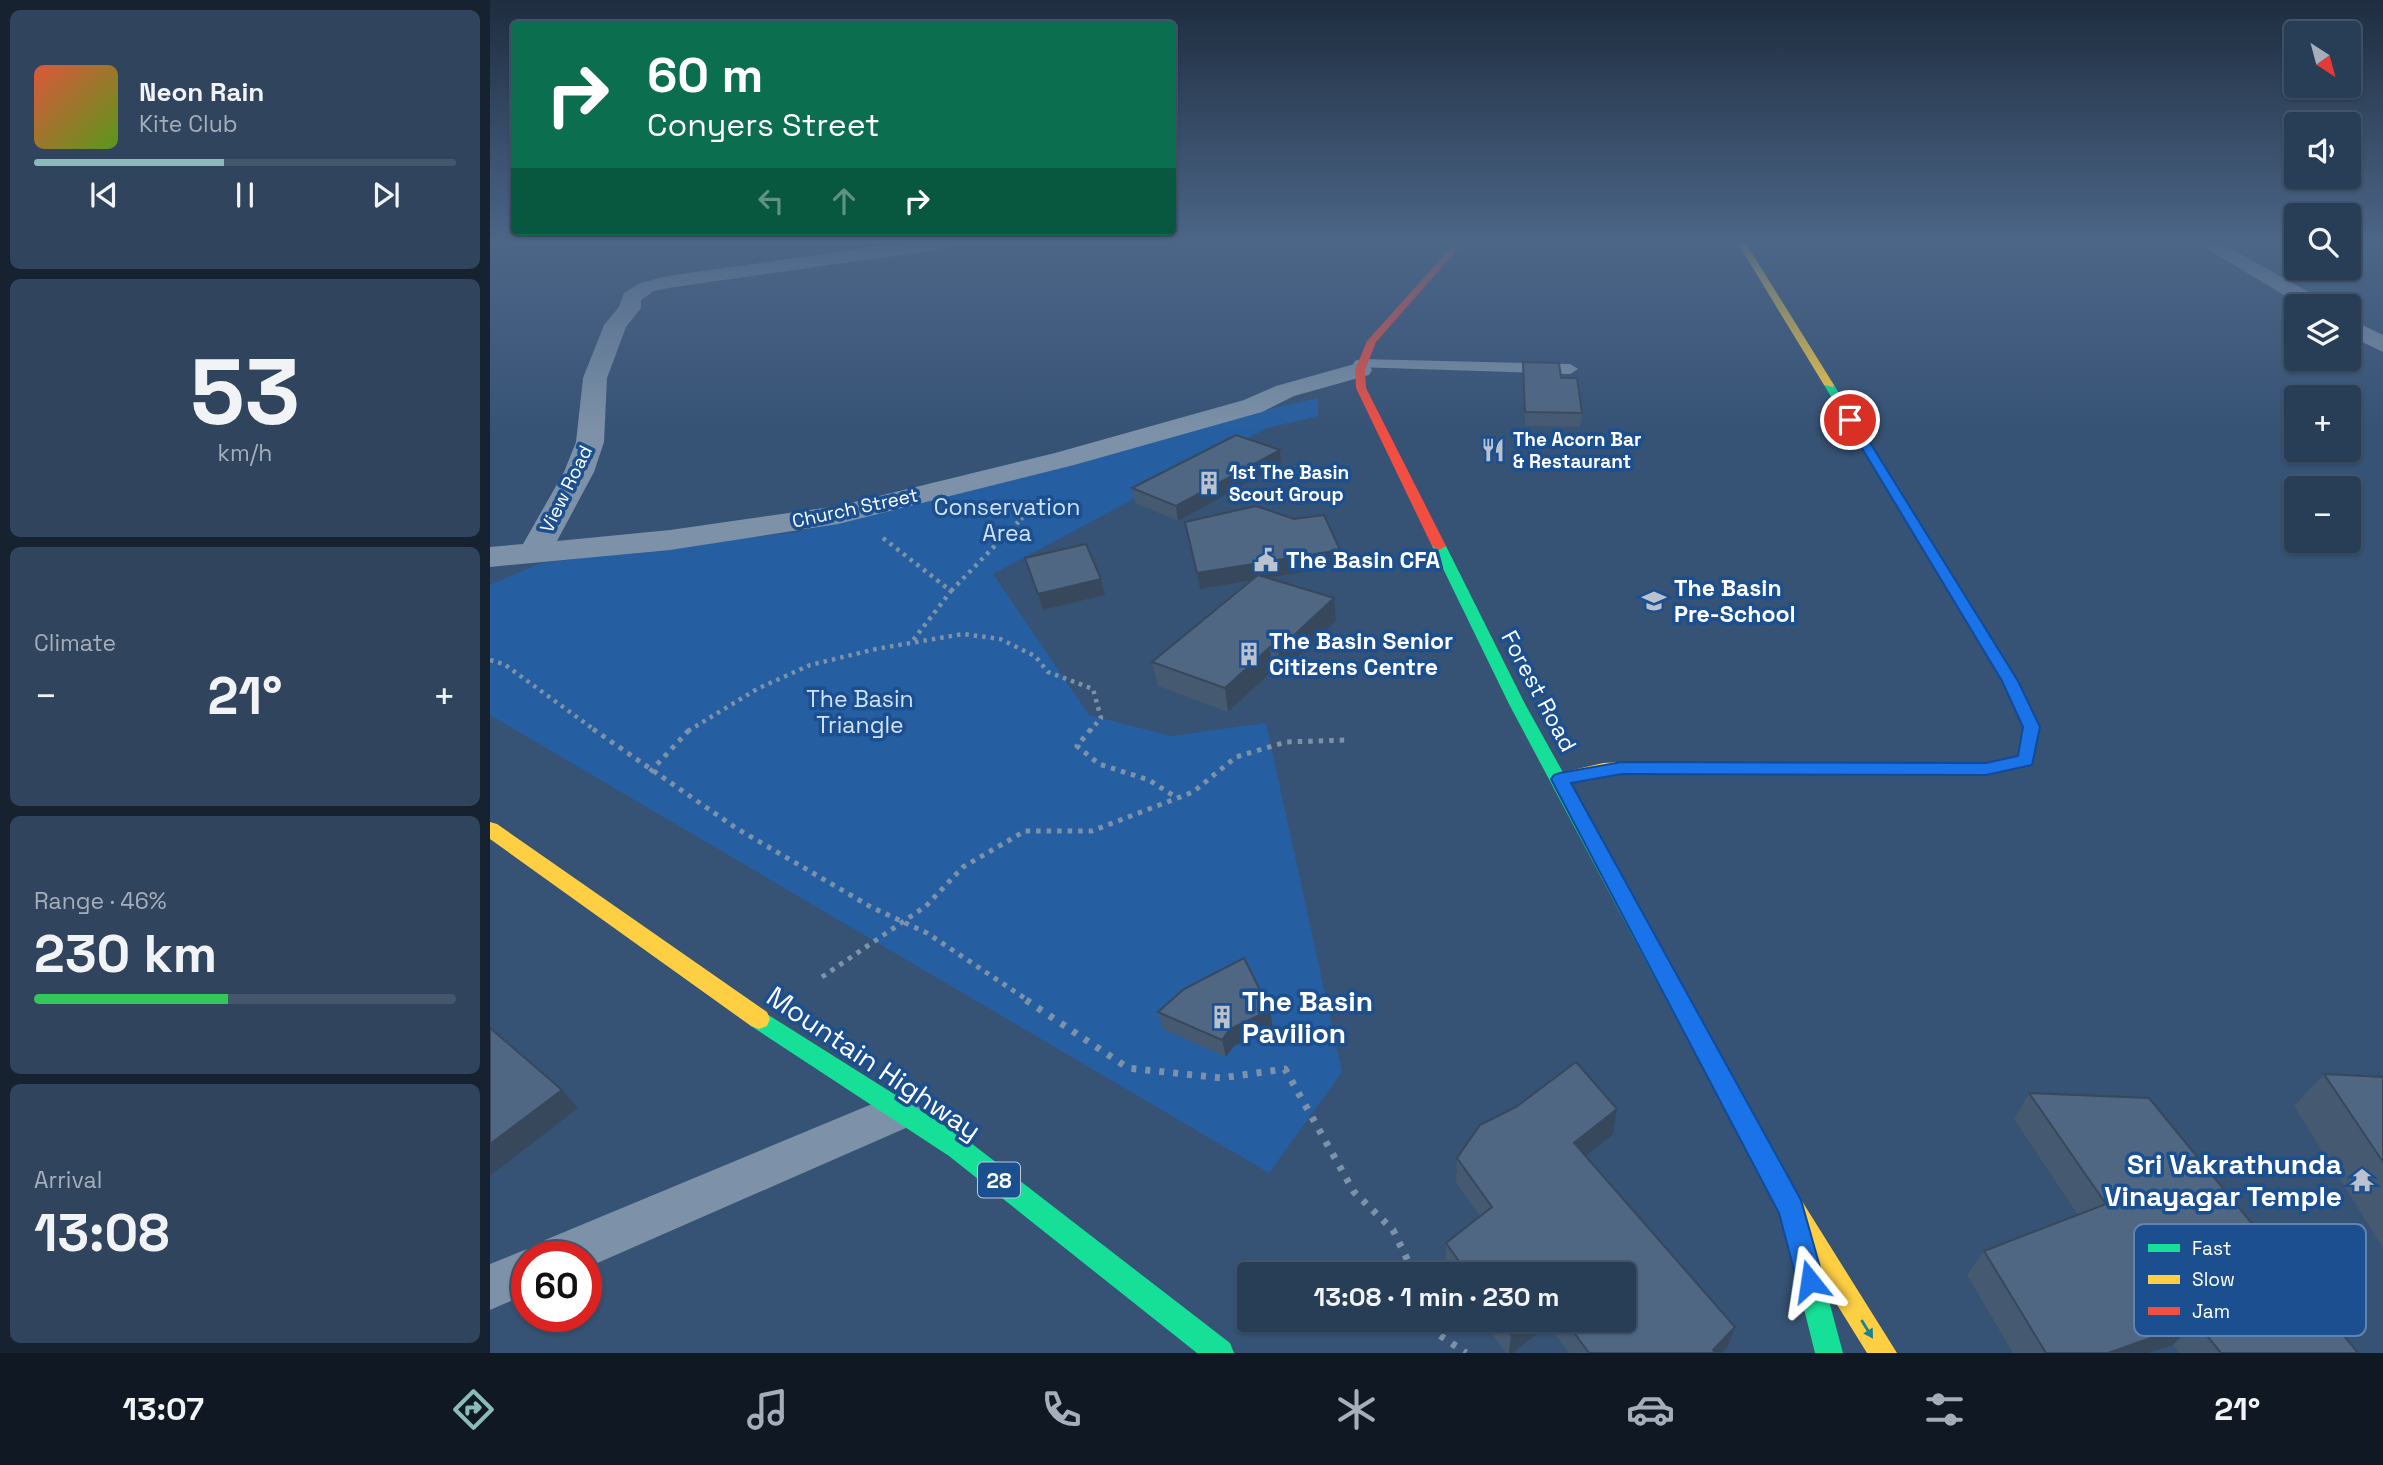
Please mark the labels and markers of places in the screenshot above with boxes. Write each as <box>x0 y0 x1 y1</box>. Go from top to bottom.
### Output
pin <box>1820 390 1880 450</box>
place label: The Acorn Bar & Restaurant <box>1513 427 1641 474</box>
restaurant icon: The Acorn Bar & Restaurant <box>1479 436 1507 464</box>
place label: 1st The Basin Scout Group <box>1229 460 1349 507</box>
building icon: 1st The Basin Scout Group <box>1195 469 1223 497</box>
place label: The Basin CFA <box>1286 545 1441 575</box>
public building icon: The Basin CFA <box>1252 546 1280 574</box>
place label: The Basin Pre-School <box>1674 573 1796 629</box>
school or university icon: The Basin Pre-School <box>1640 587 1668 615</box>
place label: The Basin Senior Citizens Centre <box>1269 626 1453 682</box>
building icon: The Basin Senior Citizens Centre <box>1235 640 1263 668</box>
place label: The Basin Pavilion <box>1242 983 1373 1051</box>
building icon: The Basin Pavilion <box>1208 1003 1236 1031</box>
place label: Sri Vakrathunda Vinayagar Temple <box>2104 1146 2342 1214</box>
temple icon: Sri Vakrathunda Vinayagar Temple <box>2348 1166 2376 1194</box>

